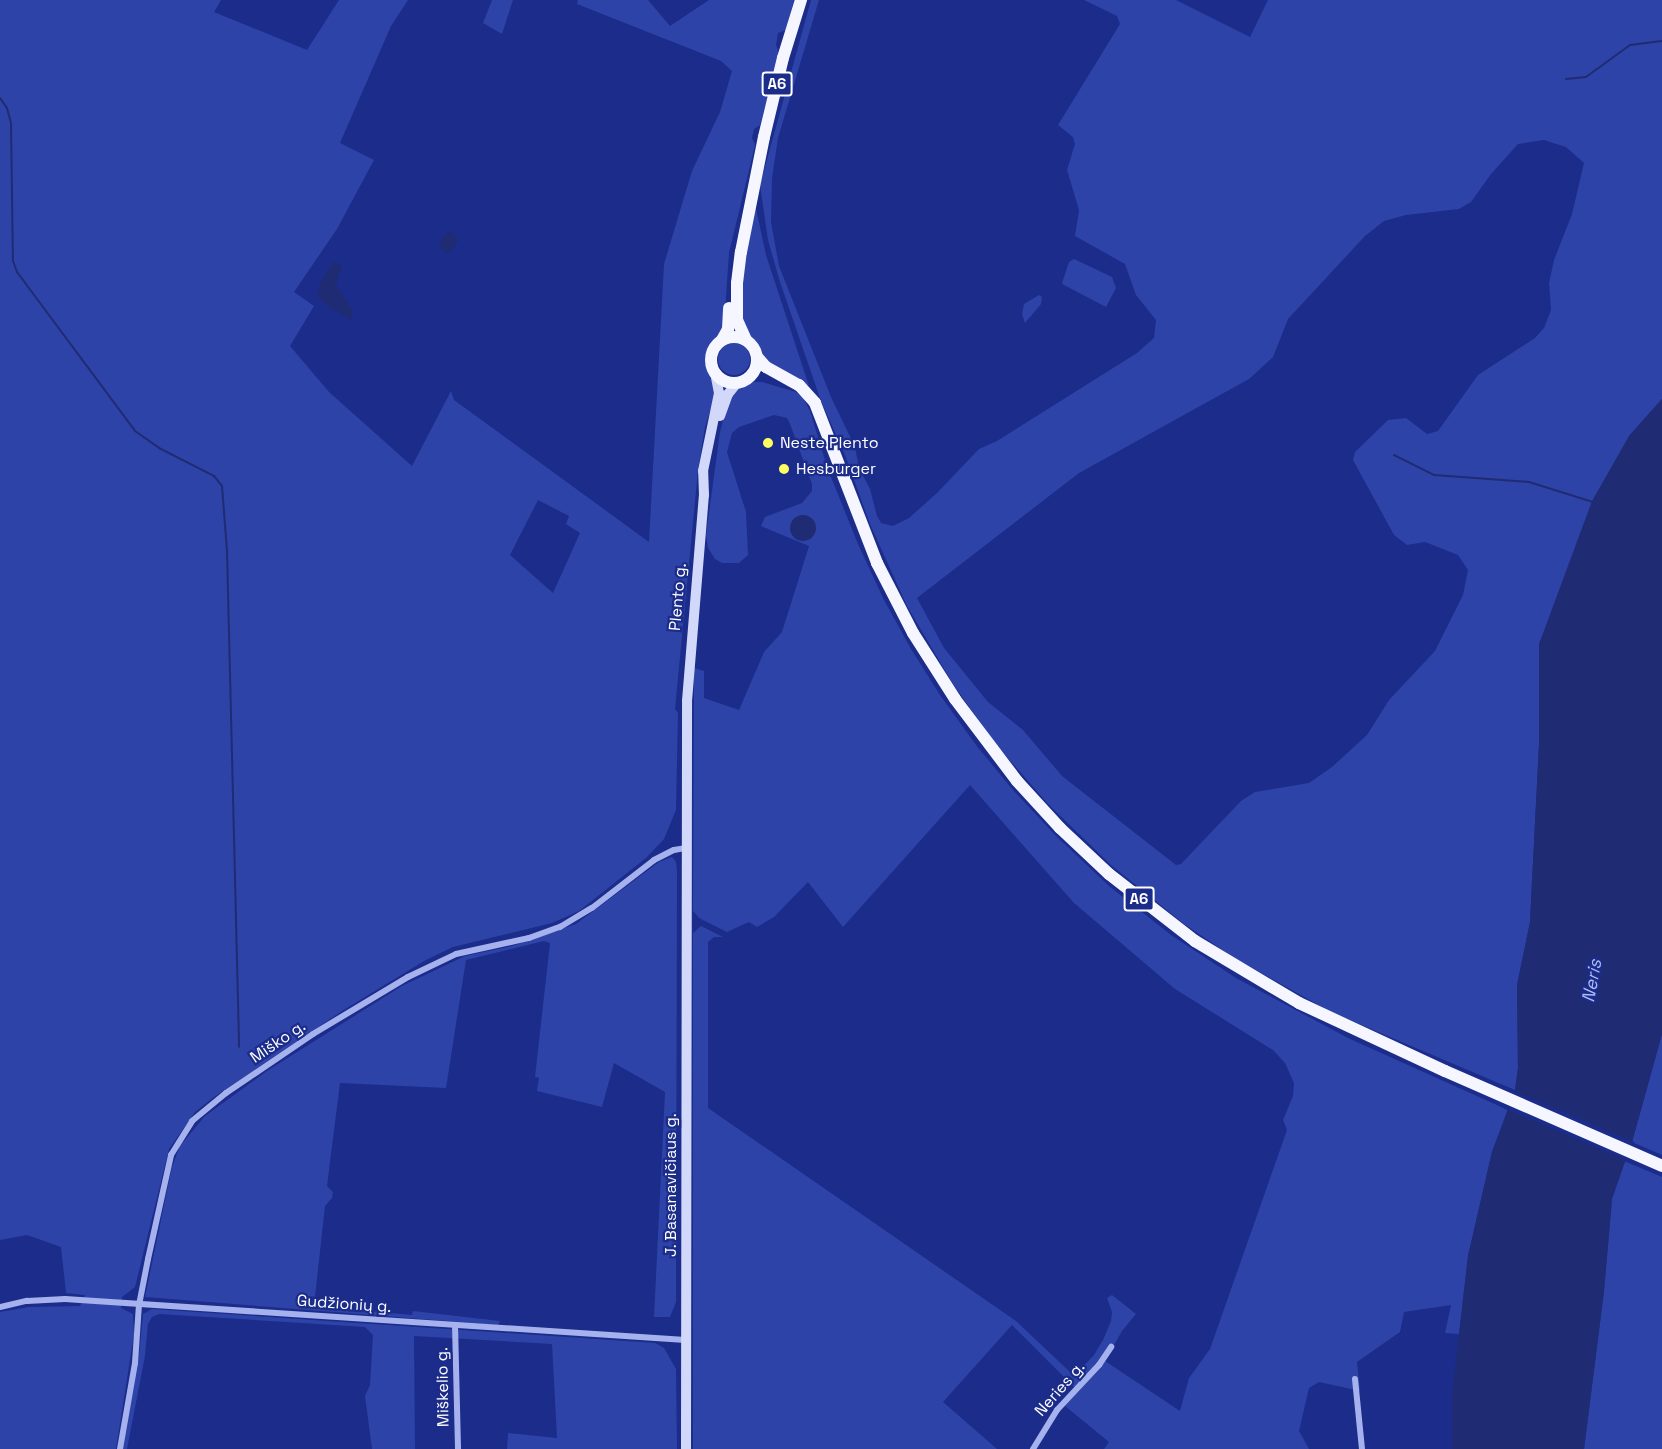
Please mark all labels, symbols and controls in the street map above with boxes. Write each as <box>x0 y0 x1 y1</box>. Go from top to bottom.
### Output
road number: A6 <box>760 72 794 96</box>
place label: Neste Plento <box>780 433 879 453</box>
marker: Neste Plento <box>761 436 775 450</box>
place label: Hesburger <box>796 459 876 479</box>
marker: Hesburger <box>777 462 791 476</box>
street label: Plento g. <box>665 562 691 632</box>
road number: A6 <box>1122 887 1156 911</box>
water label: Neris <box>1578 958 1606 1004</box>
street label: Miško g. <box>247 1017 309 1067</box>
street label: J. Basanavičiaus g. <box>661 1113 681 1257</box>
street label: Gudžionių g. <box>296 1291 392 1317</box>
street label: Miškelio g. <box>433 1347 453 1427</box>
street label: Neries g. <box>1031 1358 1089 1420</box>

